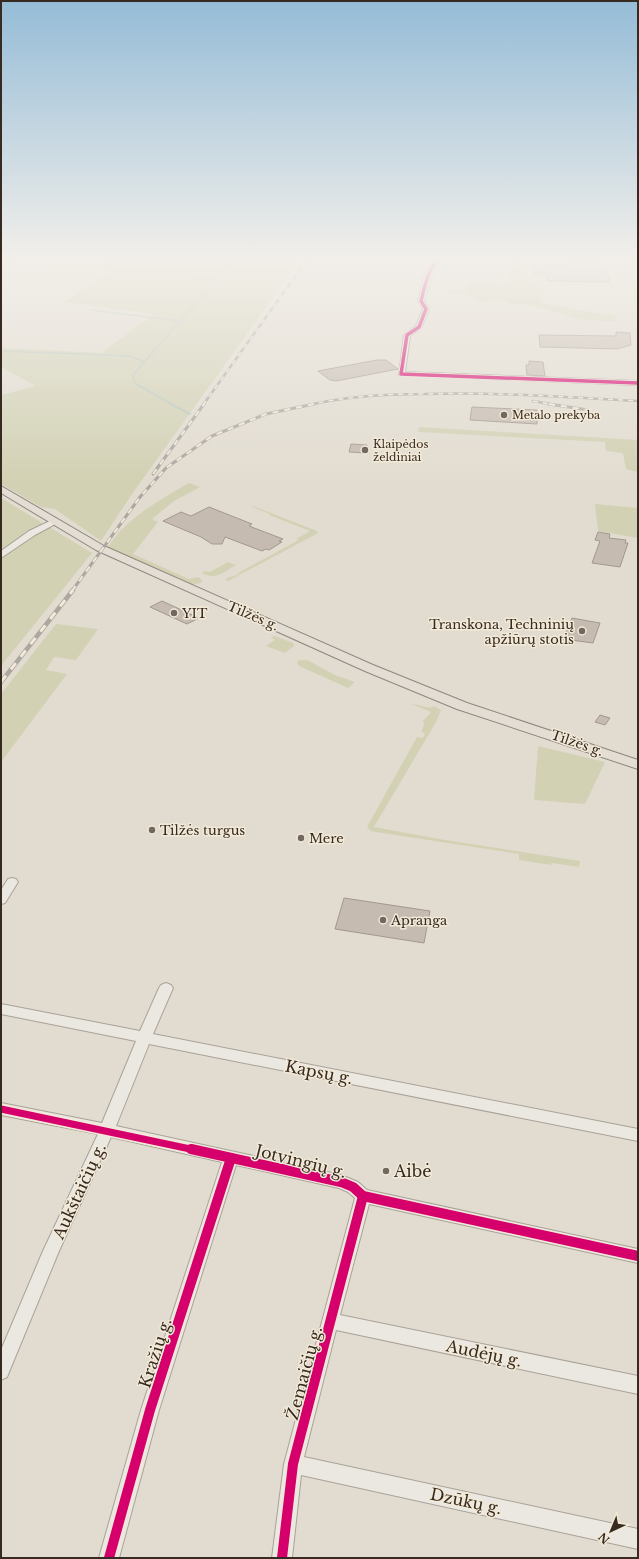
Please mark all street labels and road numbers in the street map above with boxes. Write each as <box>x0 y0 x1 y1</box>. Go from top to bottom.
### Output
street label: Tilžės g. <box>225 598 281 634</box>
street label: Tilžės g. <box>549 726 605 760</box>
street label: Kapsų g. <box>283 1056 355 1088</box>
street label: Aukštaičių g. <box>48 1140 110 1243</box>
street label: Jotvingių g. <box>252 1140 348 1182</box>
street label: Kražių g. <box>134 1315 176 1391</box>
street label: Žemaičių g. <box>282 1324 326 1422</box>
street label: Audėjų g. <box>443 1335 524 1371</box>
street label: Dzūkų g. <box>428 1484 504 1518</box>

